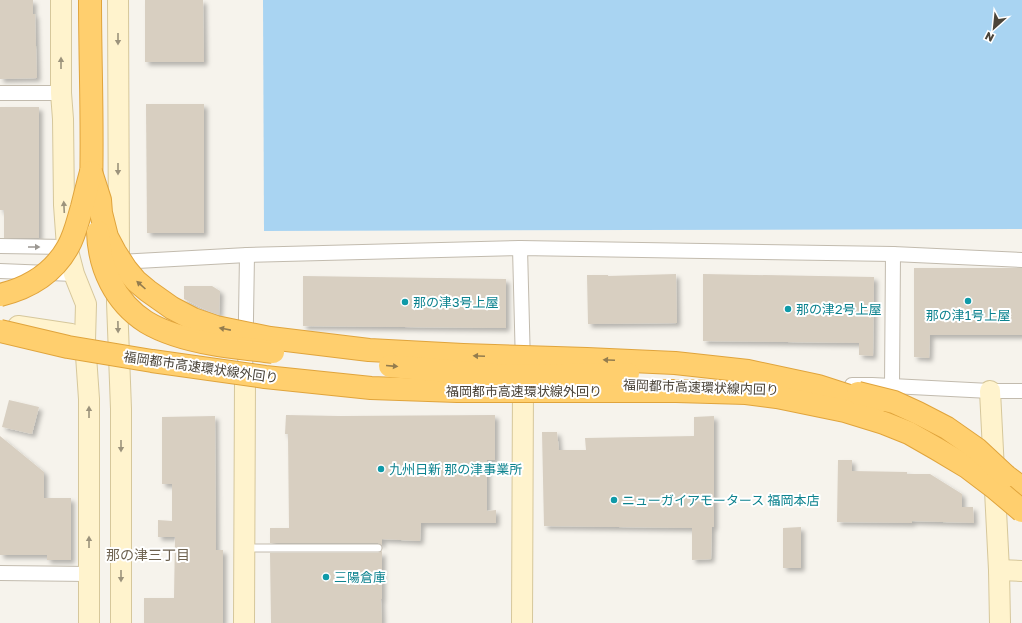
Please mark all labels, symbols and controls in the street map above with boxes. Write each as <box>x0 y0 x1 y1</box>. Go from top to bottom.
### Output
north arrow <box>974 8 1014 48</box>
text: N <box>983 30 996 45</box>
one-way arrow <box>115 33 121 46</box>
one-way arrow <box>58 56 64 69</box>
one-way arrow <box>115 163 122 175</box>
one-way arrow <box>61 201 68 213</box>
one-way arrow <box>28 244 41 250</box>
one-way arrow <box>136 280 146 289</box>
place label: 那の津3号上屋 <box>413 294 499 310</box>
marker: 那の津1号上屋 <box>963 296 973 306</box>
marker: 那の津3号上屋 <box>400 297 410 307</box>
place label: 那の津2号上屋 <box>796 301 882 317</box>
marker: 那の津2号上屋 <box>783 304 793 314</box>
place label: 那の津1号上屋 <box>926 307 1010 323</box>
one-way arrow <box>115 321 121 334</box>
one-way arrow <box>219 326 231 332</box>
street label: 福岡都市高速環状線外回り <box>123 348 279 386</box>
one-way arrow <box>473 352 485 359</box>
one-way arrow <box>603 356 615 363</box>
one-way arrow <box>386 362 398 369</box>
street label: 福岡都市高速環状線内回り <box>623 376 779 398</box>
street label: 福岡都市高速環状線外回り <box>446 383 602 399</box>
one-way arrow <box>86 405 92 418</box>
one-way arrow <box>118 440 124 453</box>
place label: 九州日新 那の津事業所 <box>389 461 522 477</box>
marker: 九州日新 那の津事業所 <box>376 464 386 474</box>
place label: ニューガイアモータース 福岡本店 <box>622 492 820 508</box>
marker: ニューガイアモータース 福岡本店 <box>609 495 619 505</box>
one-way arrow <box>86 535 92 548</box>
district label: 那の津三丁目 <box>106 546 190 563</box>
place label: 三陽倉庫 <box>334 569 386 585</box>
one-way arrow <box>118 570 124 583</box>
marker: 三陽倉庫 <box>321 572 331 582</box>

